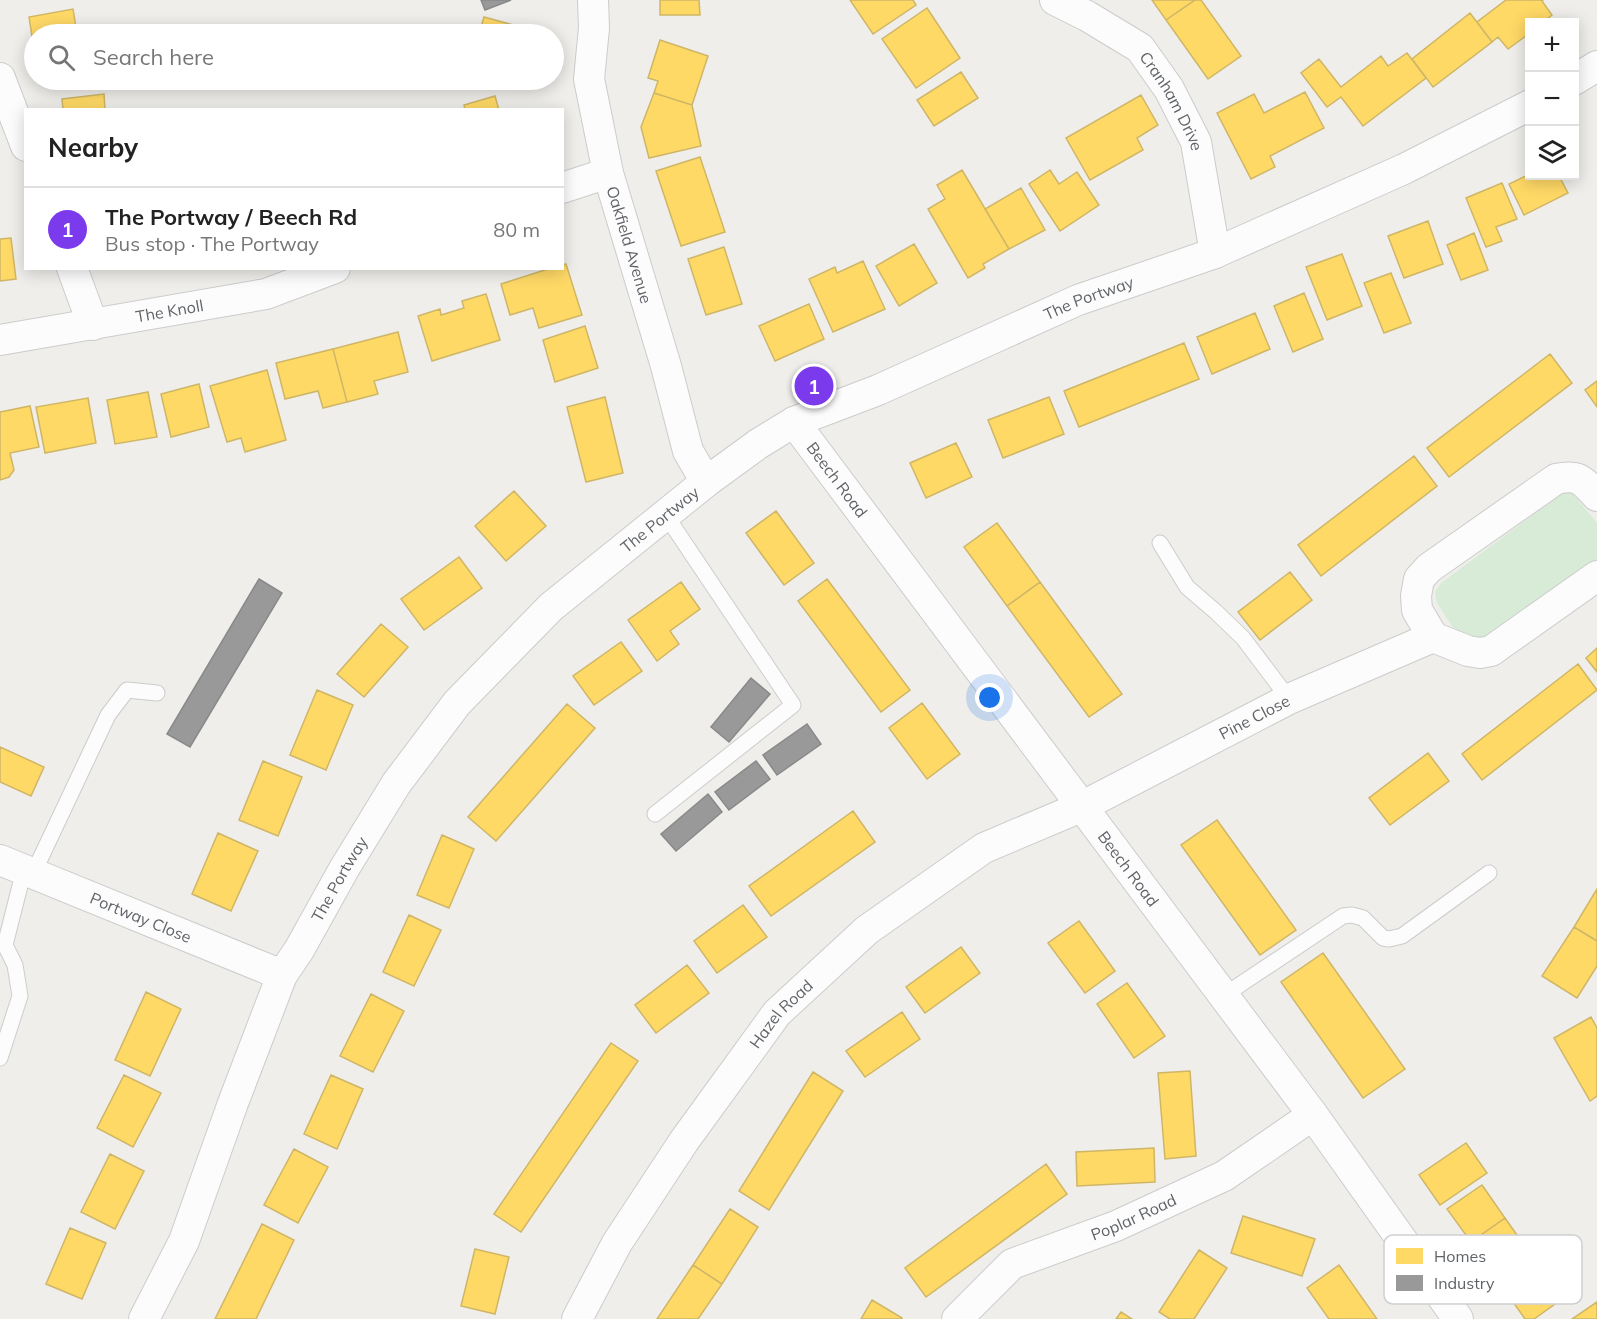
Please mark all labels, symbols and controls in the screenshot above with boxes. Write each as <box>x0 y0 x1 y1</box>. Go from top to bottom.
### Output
map controls <box>1525 18 1579 180</box>
button: + <box>1525 18 1579 72</box>
search box <box>24 24 564 90</box>
icon: search <box>45 41 78 74</box>
text: Search here <box>93 43 214 71</box>
street label: Cranham Drive <box>1136 48 1207 152</box>
button: − <box>1525 72 1579 126</box>
button: layers <box>1525 126 1579 180</box>
text: Nearby <box>48 131 138 164</box>
street label: Oakfield Avenue <box>602 184 657 306</box>
text: The Portway / Beech Rd <box>105 203 357 231</box>
text: 1 <box>62 217 74 242</box>
text: 80 m <box>493 217 540 242</box>
text: Bus stop · The Portway <box>105 231 319 256</box>
street label: The Portway <box>1040 272 1137 324</box>
street label: The Knoll <box>134 295 205 326</box>
pin: 1 <box>794 364 834 408</box>
street label: Beech Road <box>802 438 872 521</box>
street label: The Portway <box>616 482 703 557</box>
your location <box>975 683 1004 712</box>
street label: Pine Close <box>1215 690 1293 744</box>
street label: Beech Road <box>1094 827 1163 910</box>
street label: The Portway <box>307 832 372 925</box>
street label: Portway Close <box>87 888 194 947</box>
street label: Hazel Road <box>745 975 817 1052</box>
street label: Poplar Road <box>1088 1190 1179 1244</box>
legend <box>1384 1235 1582 1304</box>
text: Homes <box>1434 1246 1486 1266</box>
text: Industry <box>1434 1273 1495 1293</box>

